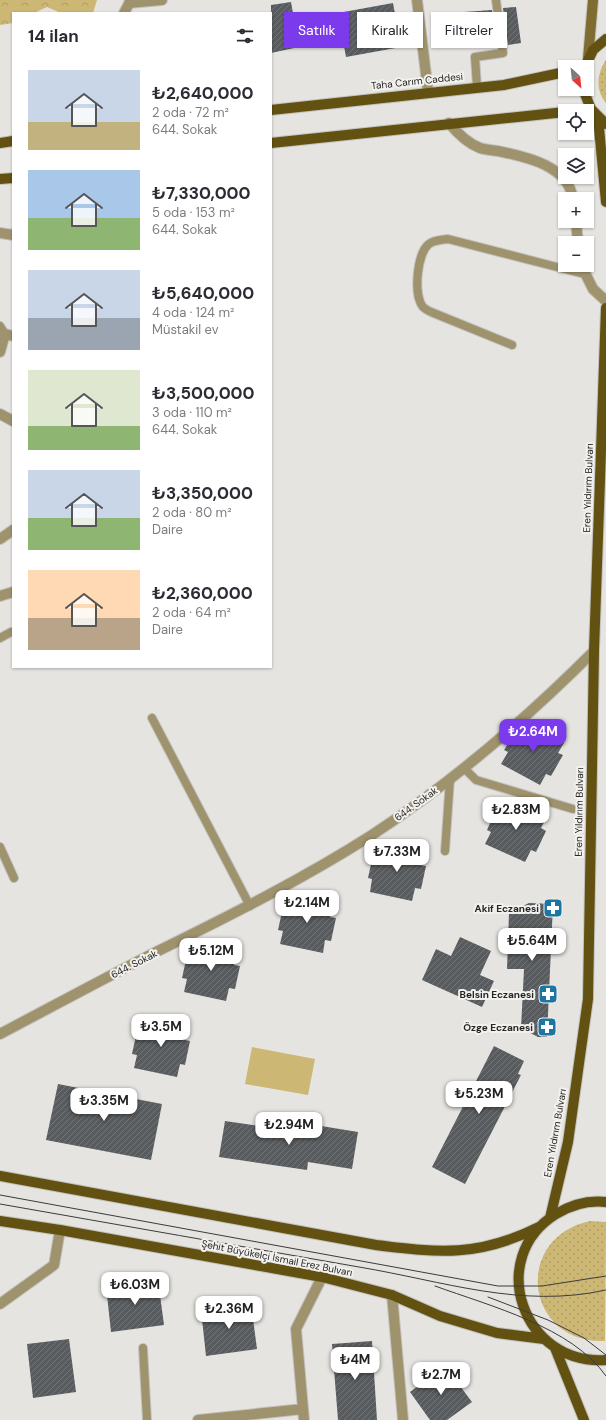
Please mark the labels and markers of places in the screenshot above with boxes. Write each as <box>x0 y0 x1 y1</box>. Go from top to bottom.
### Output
pin: ₺2.64M <box>500 719 566 753</box>
pin: ₺2.83M <box>483 797 549 831</box>
pin: ₺7.33M <box>364 839 430 873</box>
pin: ₺2.14M <box>274 890 340 924</box>
pharmacy icon: Akif Eczanesi <box>542 897 564 919</box>
place label: Akif Eczanesi <box>475 902 539 915</box>
pin: ₺5.64M <box>499 928 565 962</box>
pin: ₺5.12M <box>178 938 244 972</box>
pharmacy icon: Belsin Eczanesi <box>537 983 559 1005</box>
place label: Belsin Eczanesi <box>460 988 534 1001</box>
pin: ₺3.5M <box>133 1014 189 1048</box>
pharmacy icon: Özge Eczanesi <box>536 1016 558 1038</box>
place label: Özge Eczanesi <box>463 1021 533 1034</box>
pin: ₺5.23M <box>446 1081 512 1115</box>
pin: ₺3.35M <box>71 1088 137 1122</box>
pin: ₺2.94M <box>256 1112 322 1146</box>
pin: ₺6.03M <box>102 1272 168 1306</box>
pin: ₺2.36M <box>196 1296 262 1330</box>
pin: ₺4M <box>336 1347 374 1381</box>
pin: ₺2.7M <box>413 1362 469 1396</box>

